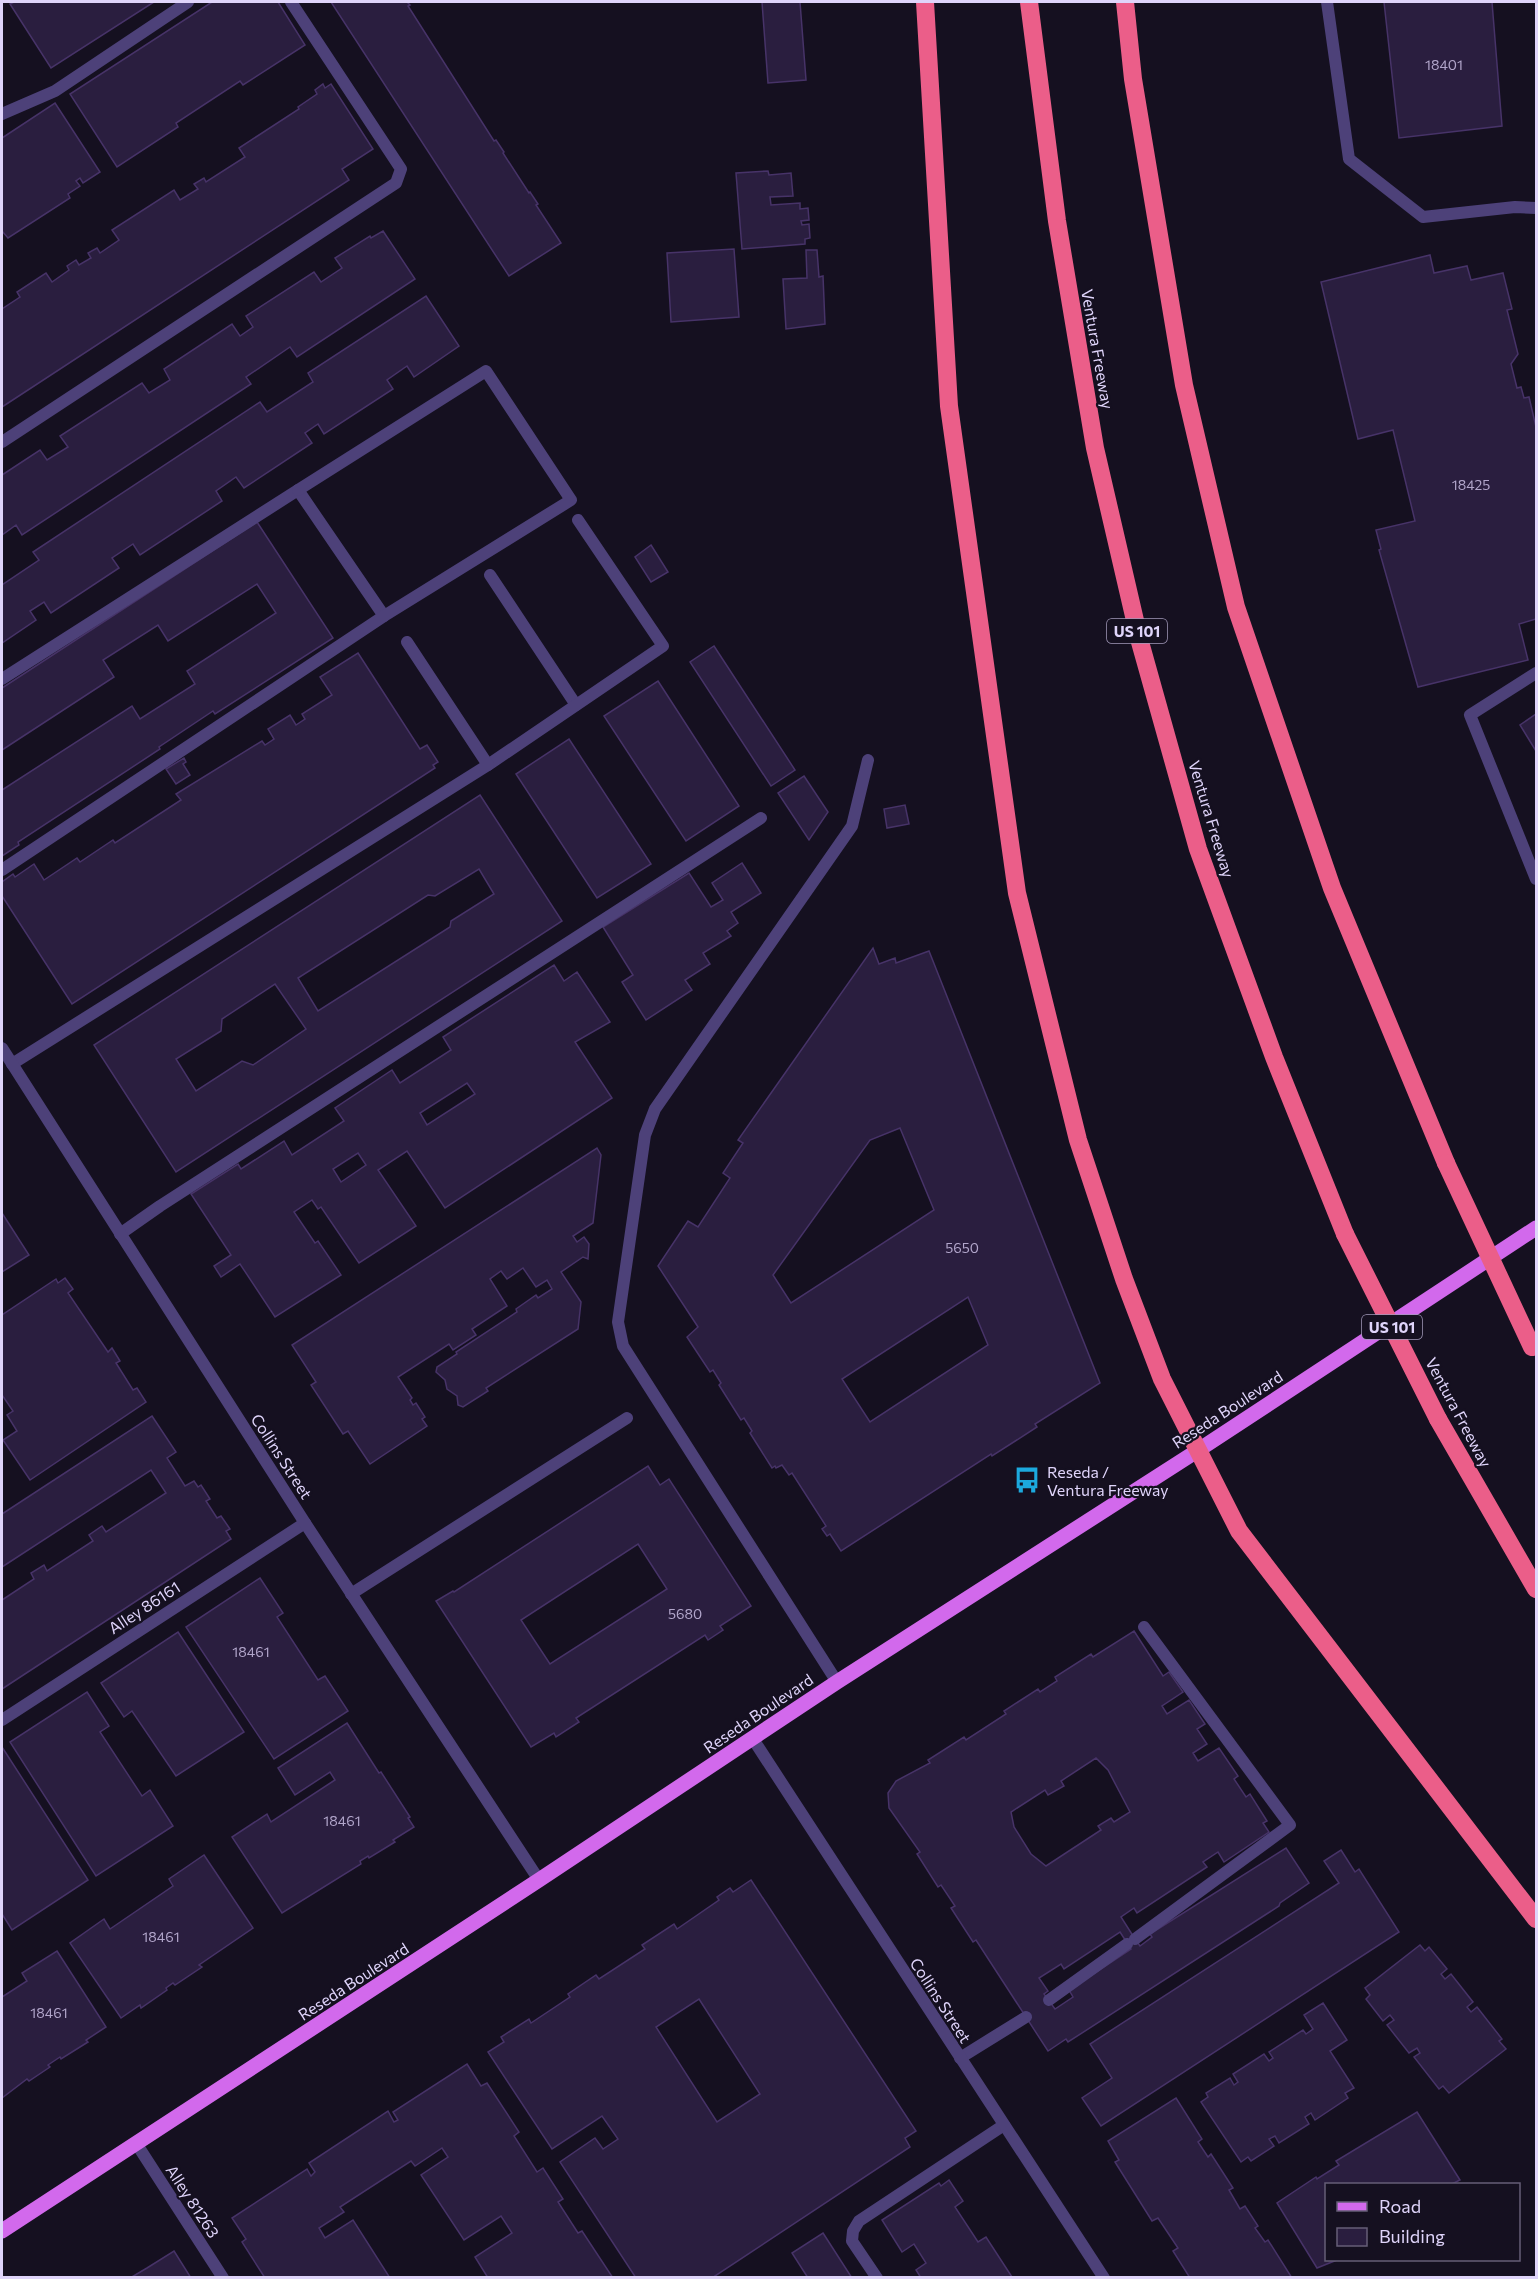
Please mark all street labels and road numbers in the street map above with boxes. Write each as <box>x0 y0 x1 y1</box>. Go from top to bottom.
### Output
street label: Ventura Freeway <box>1078 288 1118 410</box>
road number: US 101 <box>1107 619 1167 643</box>
street label: Ventura Freeway <box>1185 758 1239 880</box>
road number: US 101 <box>1362 1315 1422 1339</box>
street label: Ventura Freeway <box>1422 1354 1496 1470</box>
street label: Reseda Boulevard <box>1168 1366 1286 1452</box>
street label: Collins Street <box>247 1410 317 1502</box>
street label: Alley 86161 <box>105 1577 183 1637</box>
street label: Reseda Boulevard <box>700 1669 816 1757</box>
street label: Reseda Boulevard <box>294 1938 412 2024</box>
street label: Collins Street <box>906 1954 976 2046</box>
street label: Alley 81263 <box>162 2161 224 2241</box>

